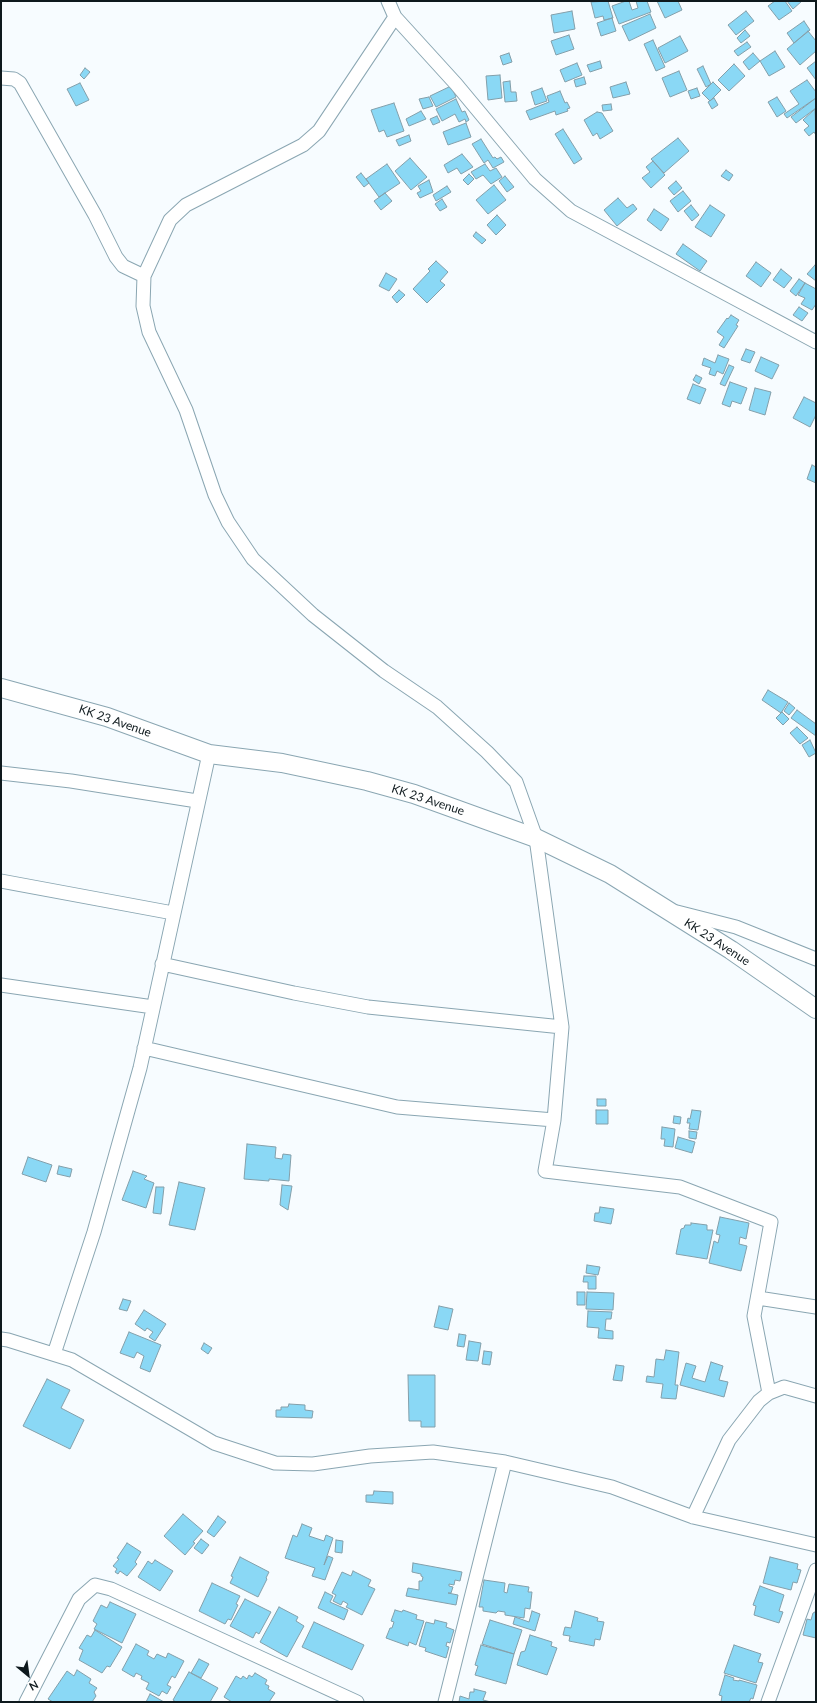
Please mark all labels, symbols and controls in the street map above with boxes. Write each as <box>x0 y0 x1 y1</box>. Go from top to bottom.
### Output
street label: KK 23 Avenue <box>77 702 153 740</box>
street label: KK 23 Avenue <box>390 781 466 819</box>
street label: KK 23 Avenue <box>681 915 753 969</box>
north arrow <box>8 1655 48 1695</box>
text: N <box>27 1678 41 1694</box>

